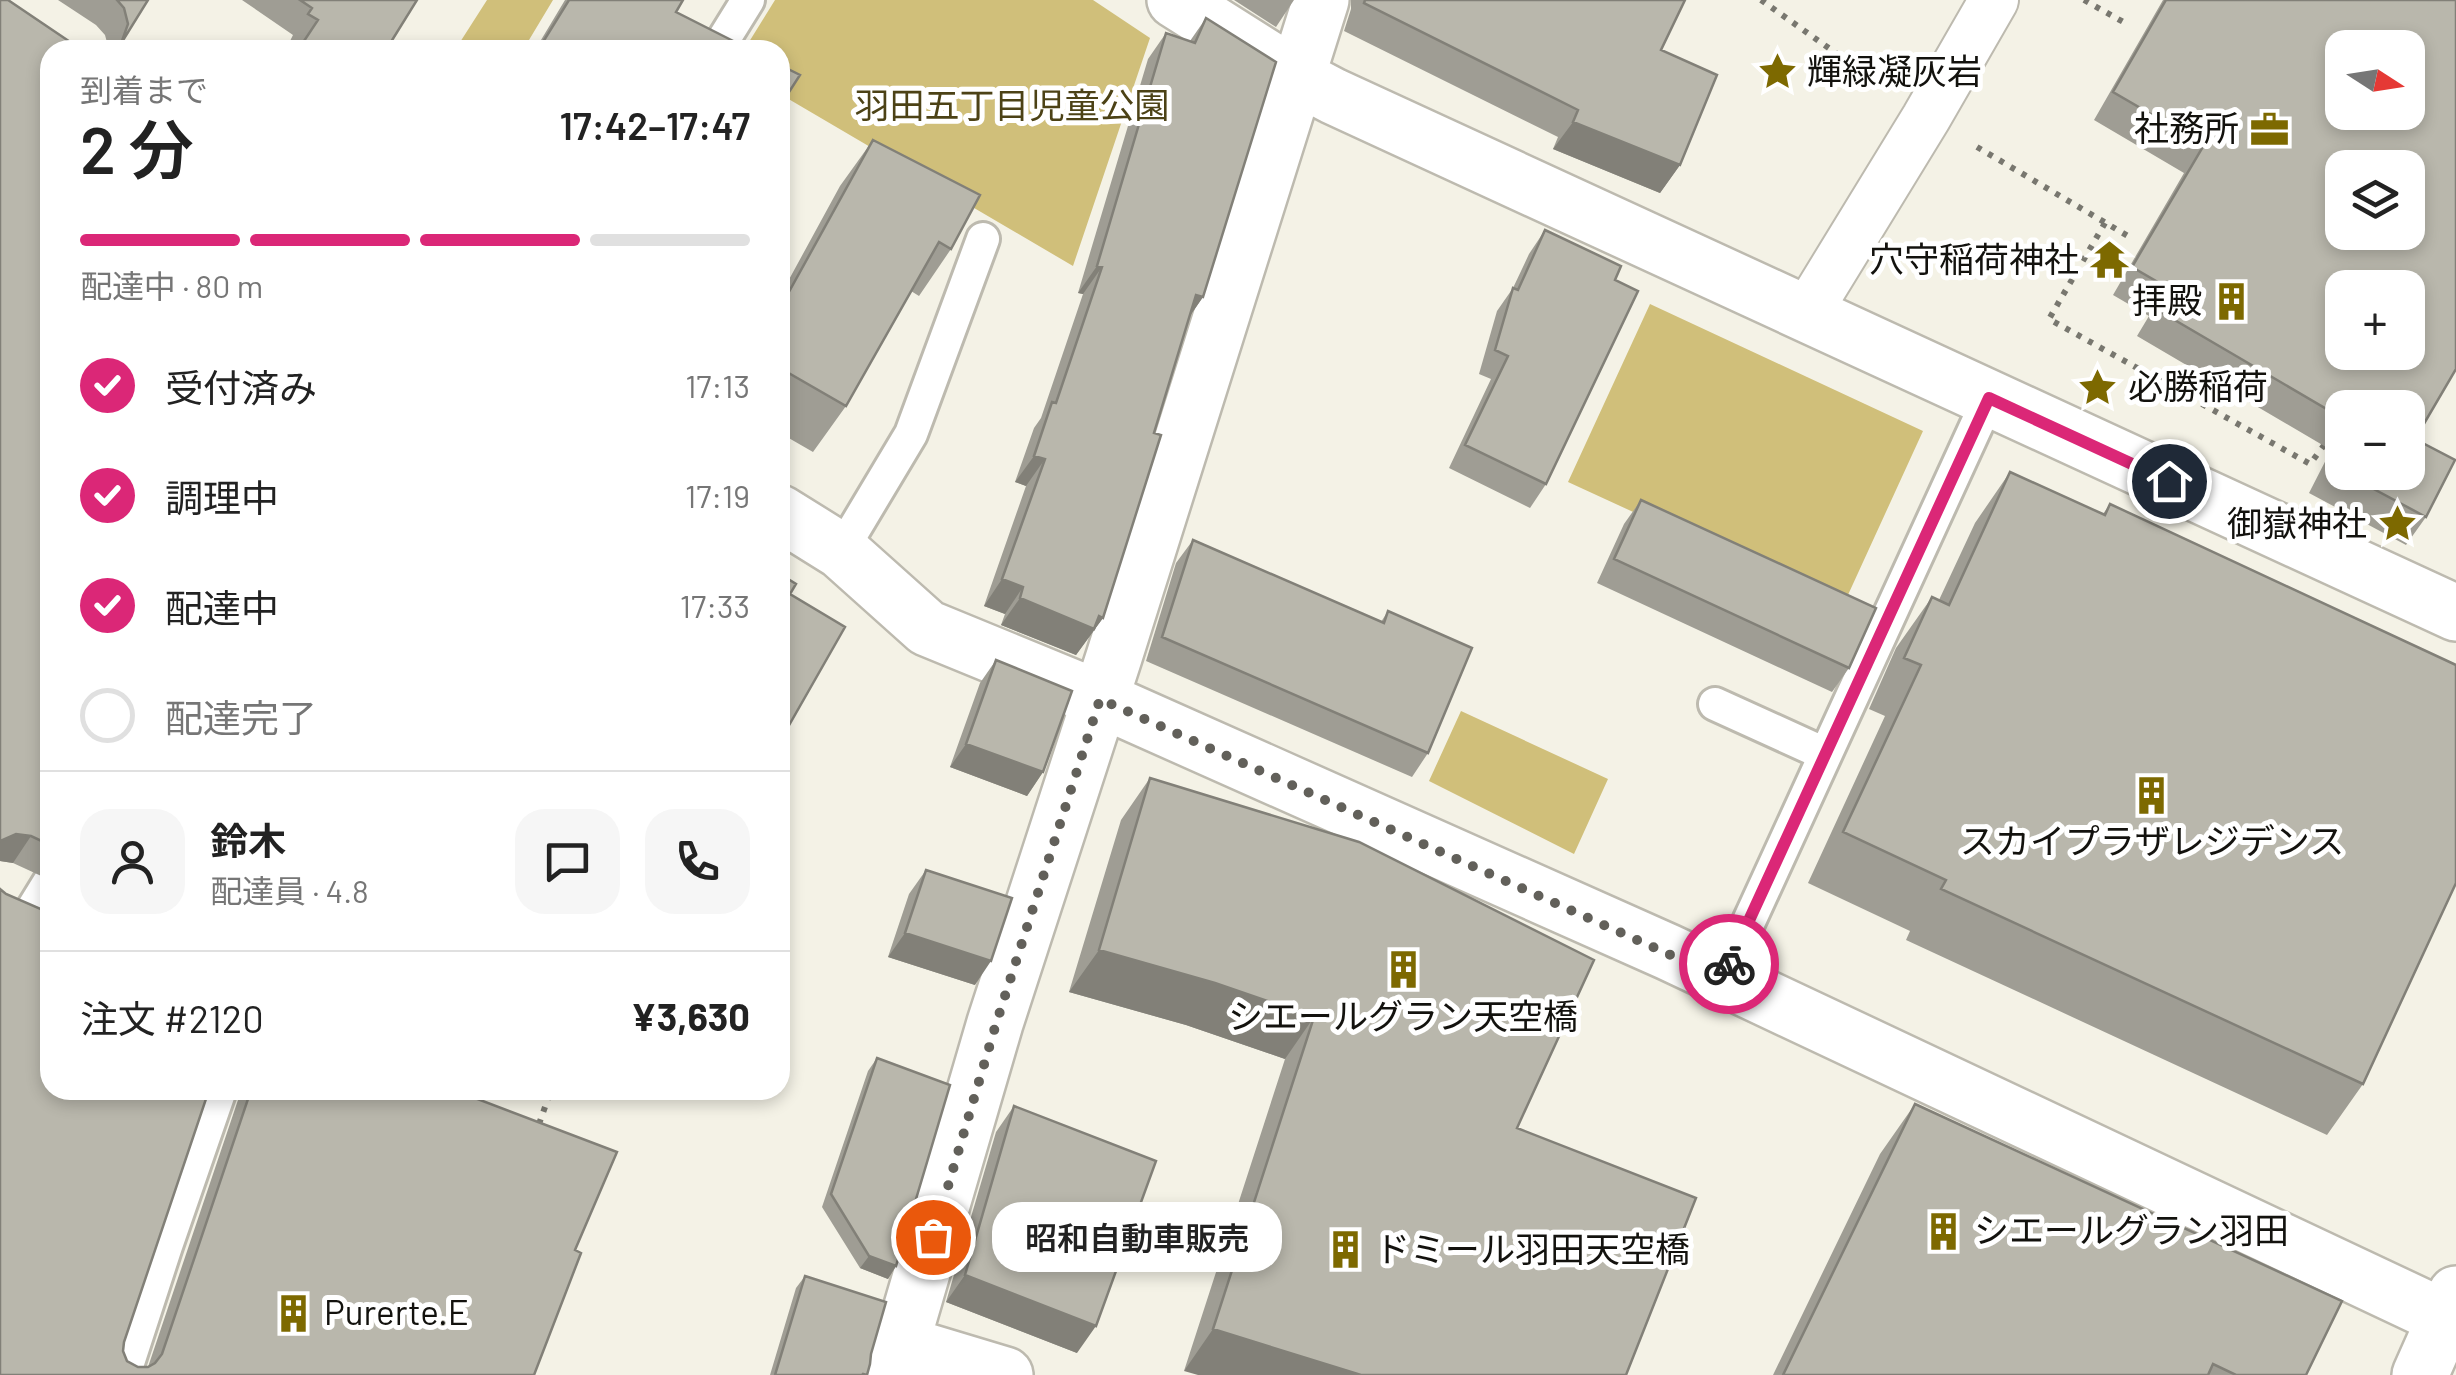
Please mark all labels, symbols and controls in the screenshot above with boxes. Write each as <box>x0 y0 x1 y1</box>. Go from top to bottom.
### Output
north arrow <box>2325 30 2425 130</box>
map controls <box>2325 30 2425 490</box>
place label: 輝緑凝灰岩 <box>1807 49 1982 91</box>
place icon: 輝緑凝灰岩 <box>1756 51 1798 93</box>
text: 到着まで <box>80 70 208 108</box>
park label: 羽田五丁目児童公園 <box>854 83 1170 125</box>
text: 17:42–17:47 <box>560 102 750 148</box>
place label: 社務所 <box>2134 106 2239 148</box>
office icon: 社務所 <box>2248 108 2290 150</box>
text: 2 分 <box>80 109 194 187</box>
button: layers <box>2325 150 2425 250</box>
place label: 穴守稲荷神社 <box>1869 237 2079 279</box>
temple icon: 穴守稲荷神社 <box>2088 239 2130 281</box>
text: 配達中 · 80 m <box>80 266 263 304</box>
button: + <box>2325 270 2425 370</box>
place label: 拝殿 <box>2132 278 2202 320</box>
building icon: 拝殿 <box>2211 280 2253 322</box>
icon: check <box>80 358 135 413</box>
text: 受付済み <box>165 364 317 410</box>
place label: 必勝稲荷 <box>2128 364 2268 406</box>
text: 17:13 <box>685 366 750 404</box>
place icon: 必勝稲荷 <box>2077 366 2119 408</box>
button: − <box>2325 390 2425 490</box>
pin <box>2127 439 2212 524</box>
icon: home <box>2142 454 2197 509</box>
icon: check <box>80 468 135 523</box>
text: 調理中 <box>165 474 279 520</box>
text: 17:19 <box>685 476 750 514</box>
place label: 御嶽神社 <box>2227 501 2367 543</box>
place icon: 御嶽神社 <box>2376 503 2418 545</box>
icon: check <box>80 578 135 633</box>
text: 配達中 <box>165 584 279 630</box>
text: 17:33 <box>680 586 750 624</box>
text: 配達完了 <box>165 694 317 740</box>
building icon: スカイプラザレジデンス <box>2131 774 2173 816</box>
button: person <box>80 809 185 914</box>
button: chat <box>515 809 620 914</box>
button: phone <box>645 809 750 914</box>
text: 鈴木 <box>210 817 286 863</box>
place label: スカイプラザレジデンス <box>1960 819 2344 861</box>
text: 配達員 · 4.8 <box>210 871 369 909</box>
courier <box>1679 914 1779 1014</box>
icon: bike <box>1702 937 1757 992</box>
building icon: シエールグラン天空橋 <box>1382 949 1424 991</box>
text: ¥3,630 <box>631 993 750 1039</box>
place label: シエールグラン天空橋 <box>1228 994 1578 1036</box>
text: 注文 #2120 <box>80 995 264 1041</box>
pin <box>891 1195 976 1280</box>
callout: 昭和自動車販売 <box>993 1202 1283 1272</box>
place label: シエールグラン羽田 <box>1974 1208 2289 1250</box>
icon: bag <box>906 1210 961 1265</box>
building icon: シエールグラン羽田 <box>1923 1210 1965 1252</box>
text: 昭和自動車販売 <box>1025 1218 1249 1256</box>
place label: ドミール羽田天空橋 <box>1375 1227 1690 1269</box>
building icon: ドミール羽田天空橋 <box>1324 1229 1366 1271</box>
place label: Purerte.E <box>324 1290 469 1332</box>
building icon: Purerte.E <box>273 1292 315 1334</box>

